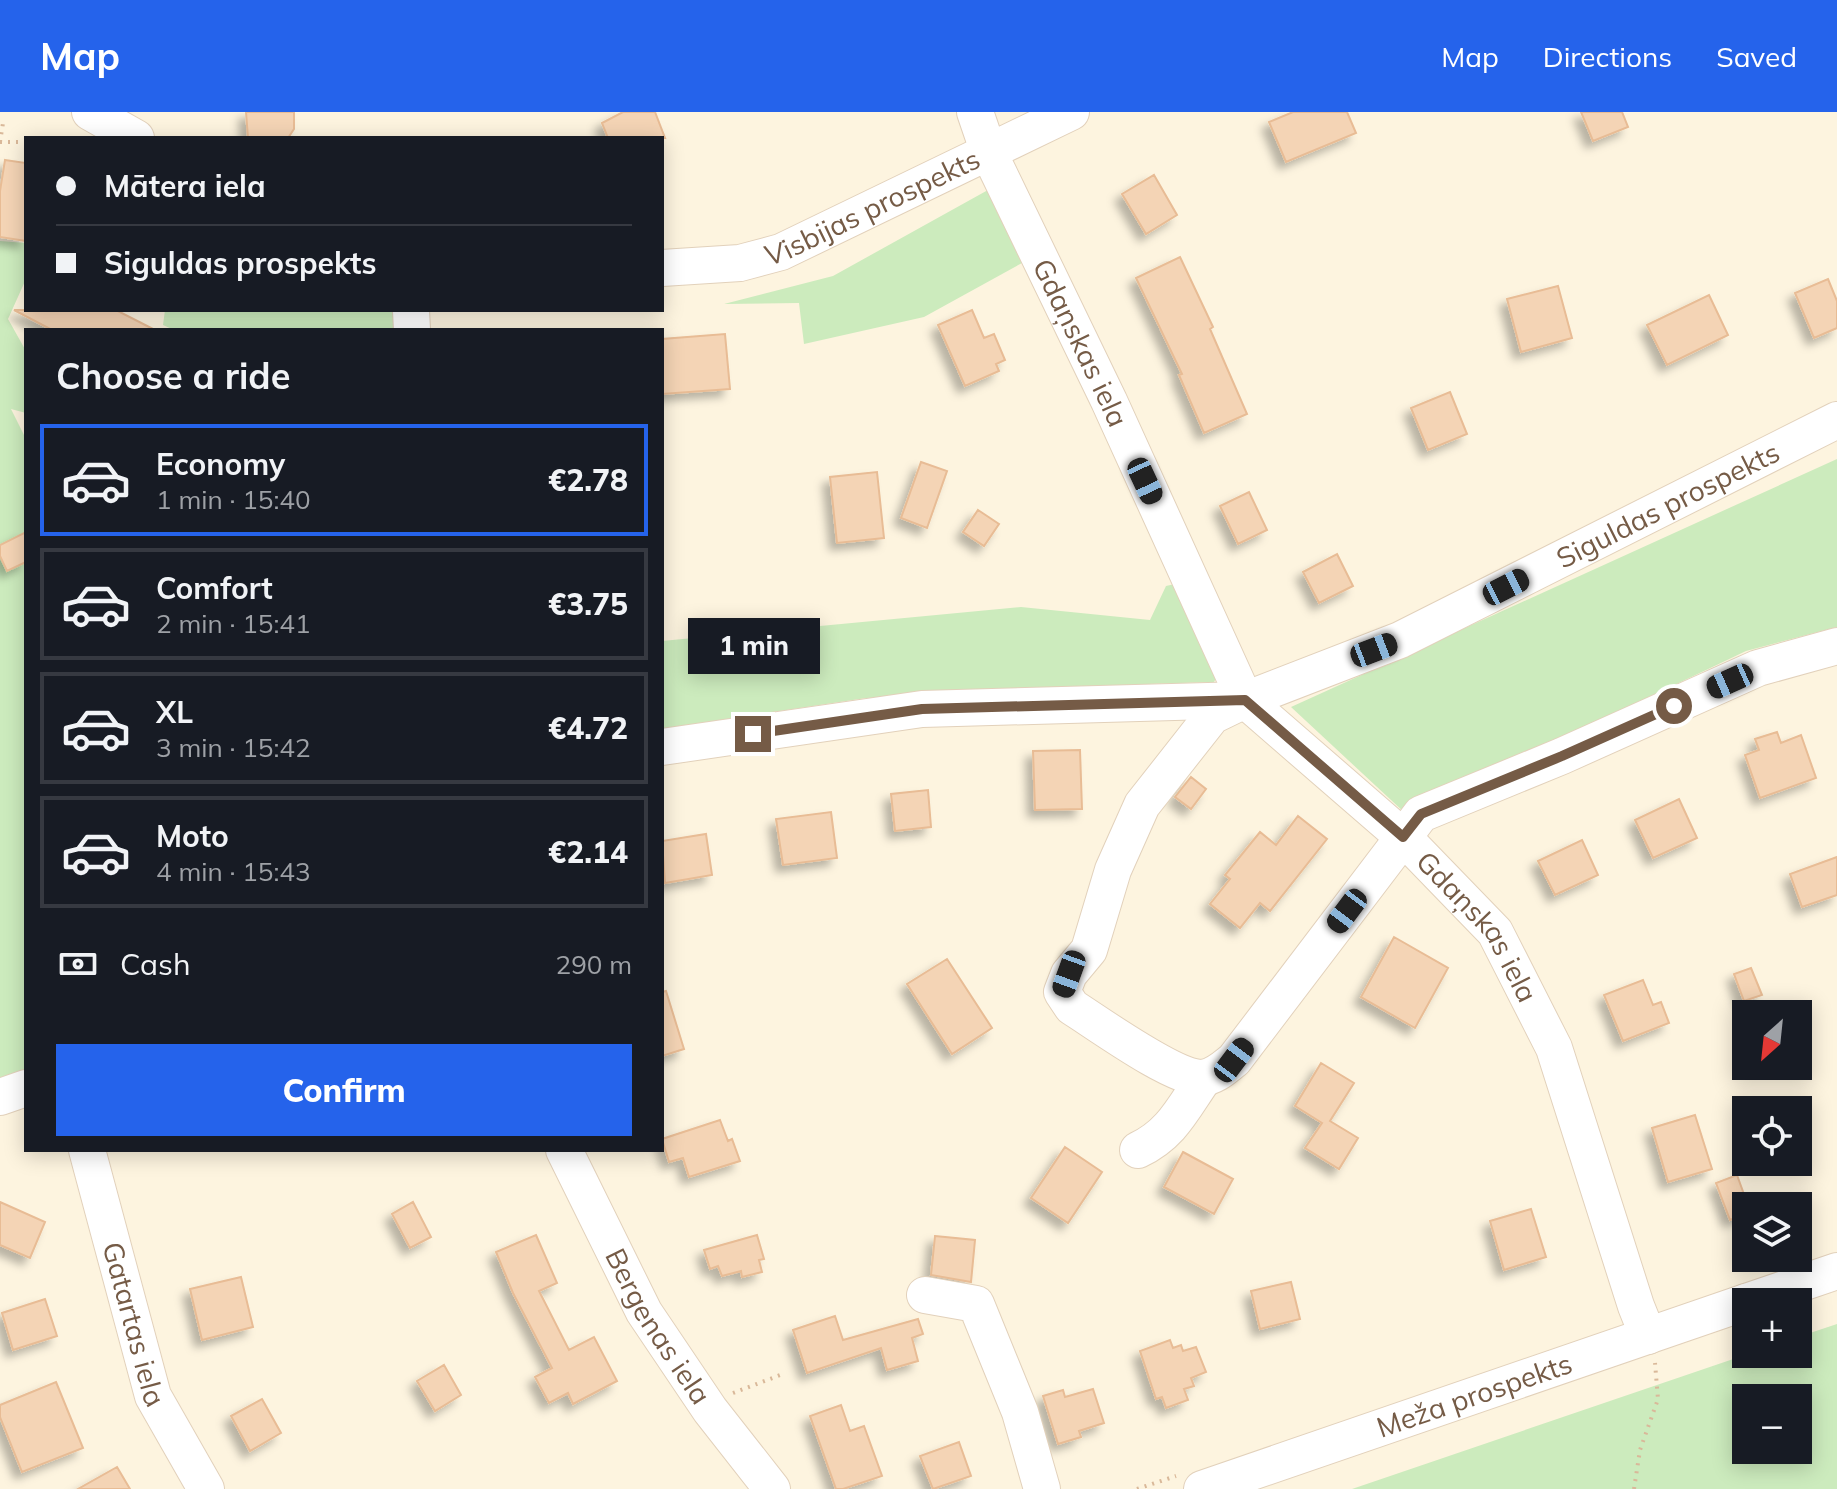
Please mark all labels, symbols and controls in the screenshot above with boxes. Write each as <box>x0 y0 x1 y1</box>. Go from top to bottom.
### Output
text: Map <box>40 32 120 80</box>
text: Map <box>1441 39 1499 74</box>
text: Directions <box>1543 39 1672 74</box>
text: Saved <box>1716 39 1797 74</box>
street label: Visbijas prospekts <box>761 141 985 273</box>
text: Mātera iela <box>104 167 266 205</box>
text: Siguldas prospekts <box>104 244 377 282</box>
street label: Gdaņskas iela <box>1026 253 1136 432</box>
text: Choose a ride <box>56 353 290 398</box>
street label: Siguldas prospekts <box>1550 434 1785 575</box>
icon: car <box>60 444 132 516</box>
text: Economy <box>156 445 285 483</box>
car <box>1124 454 1166 508</box>
text: €2.78 <box>548 461 628 499</box>
text: 1 min · 15:40 <box>156 483 311 516</box>
car <box>1479 565 1533 609</box>
icon: car <box>60 568 132 640</box>
text: Comfort <box>156 569 273 607</box>
text: €3.75 <box>548 585 628 623</box>
text: 2 min · 15:41 <box>156 607 311 640</box>
callout: 1 min <box>687 618 819 674</box>
text: 1 min <box>719 629 789 662</box>
car <box>1347 630 1401 670</box>
car <box>1703 660 1757 702</box>
route start <box>1656 688 1692 724</box>
icon: car <box>60 692 132 764</box>
text: XL <box>156 693 193 731</box>
text: €4.72 <box>548 709 628 747</box>
route end <box>735 716 771 752</box>
text: 3 min · 15:42 <box>156 731 311 764</box>
icon: car <box>60 816 132 888</box>
text: Moto <box>156 817 229 855</box>
text: €2.14 <box>548 833 628 871</box>
street label: Gdaņskas iela <box>1409 844 1546 1008</box>
text: 4 min · 15:43 <box>156 855 311 888</box>
car <box>1323 885 1371 937</box>
icon: cash <box>56 942 100 986</box>
text: Cash <box>120 945 191 983</box>
car <box>1050 947 1088 1001</box>
text: 290 m <box>556 948 632 981</box>
north arrow <box>1732 1000 1812 1080</box>
map controls <box>1732 1000 1812 1464</box>
car <box>1210 1034 1258 1086</box>
button: Confirm <box>56 1044 632 1136</box>
button: locate <box>1732 1096 1812 1176</box>
button: layers <box>1732 1192 1812 1272</box>
street label: Gatartas iela <box>95 1238 173 1413</box>
street label: Bergenas iela <box>598 1242 719 1411</box>
button: + <box>1732 1288 1812 1368</box>
street label: Meža prospekts <box>1372 1345 1576 1445</box>
button: − <box>1732 1384 1812 1464</box>

